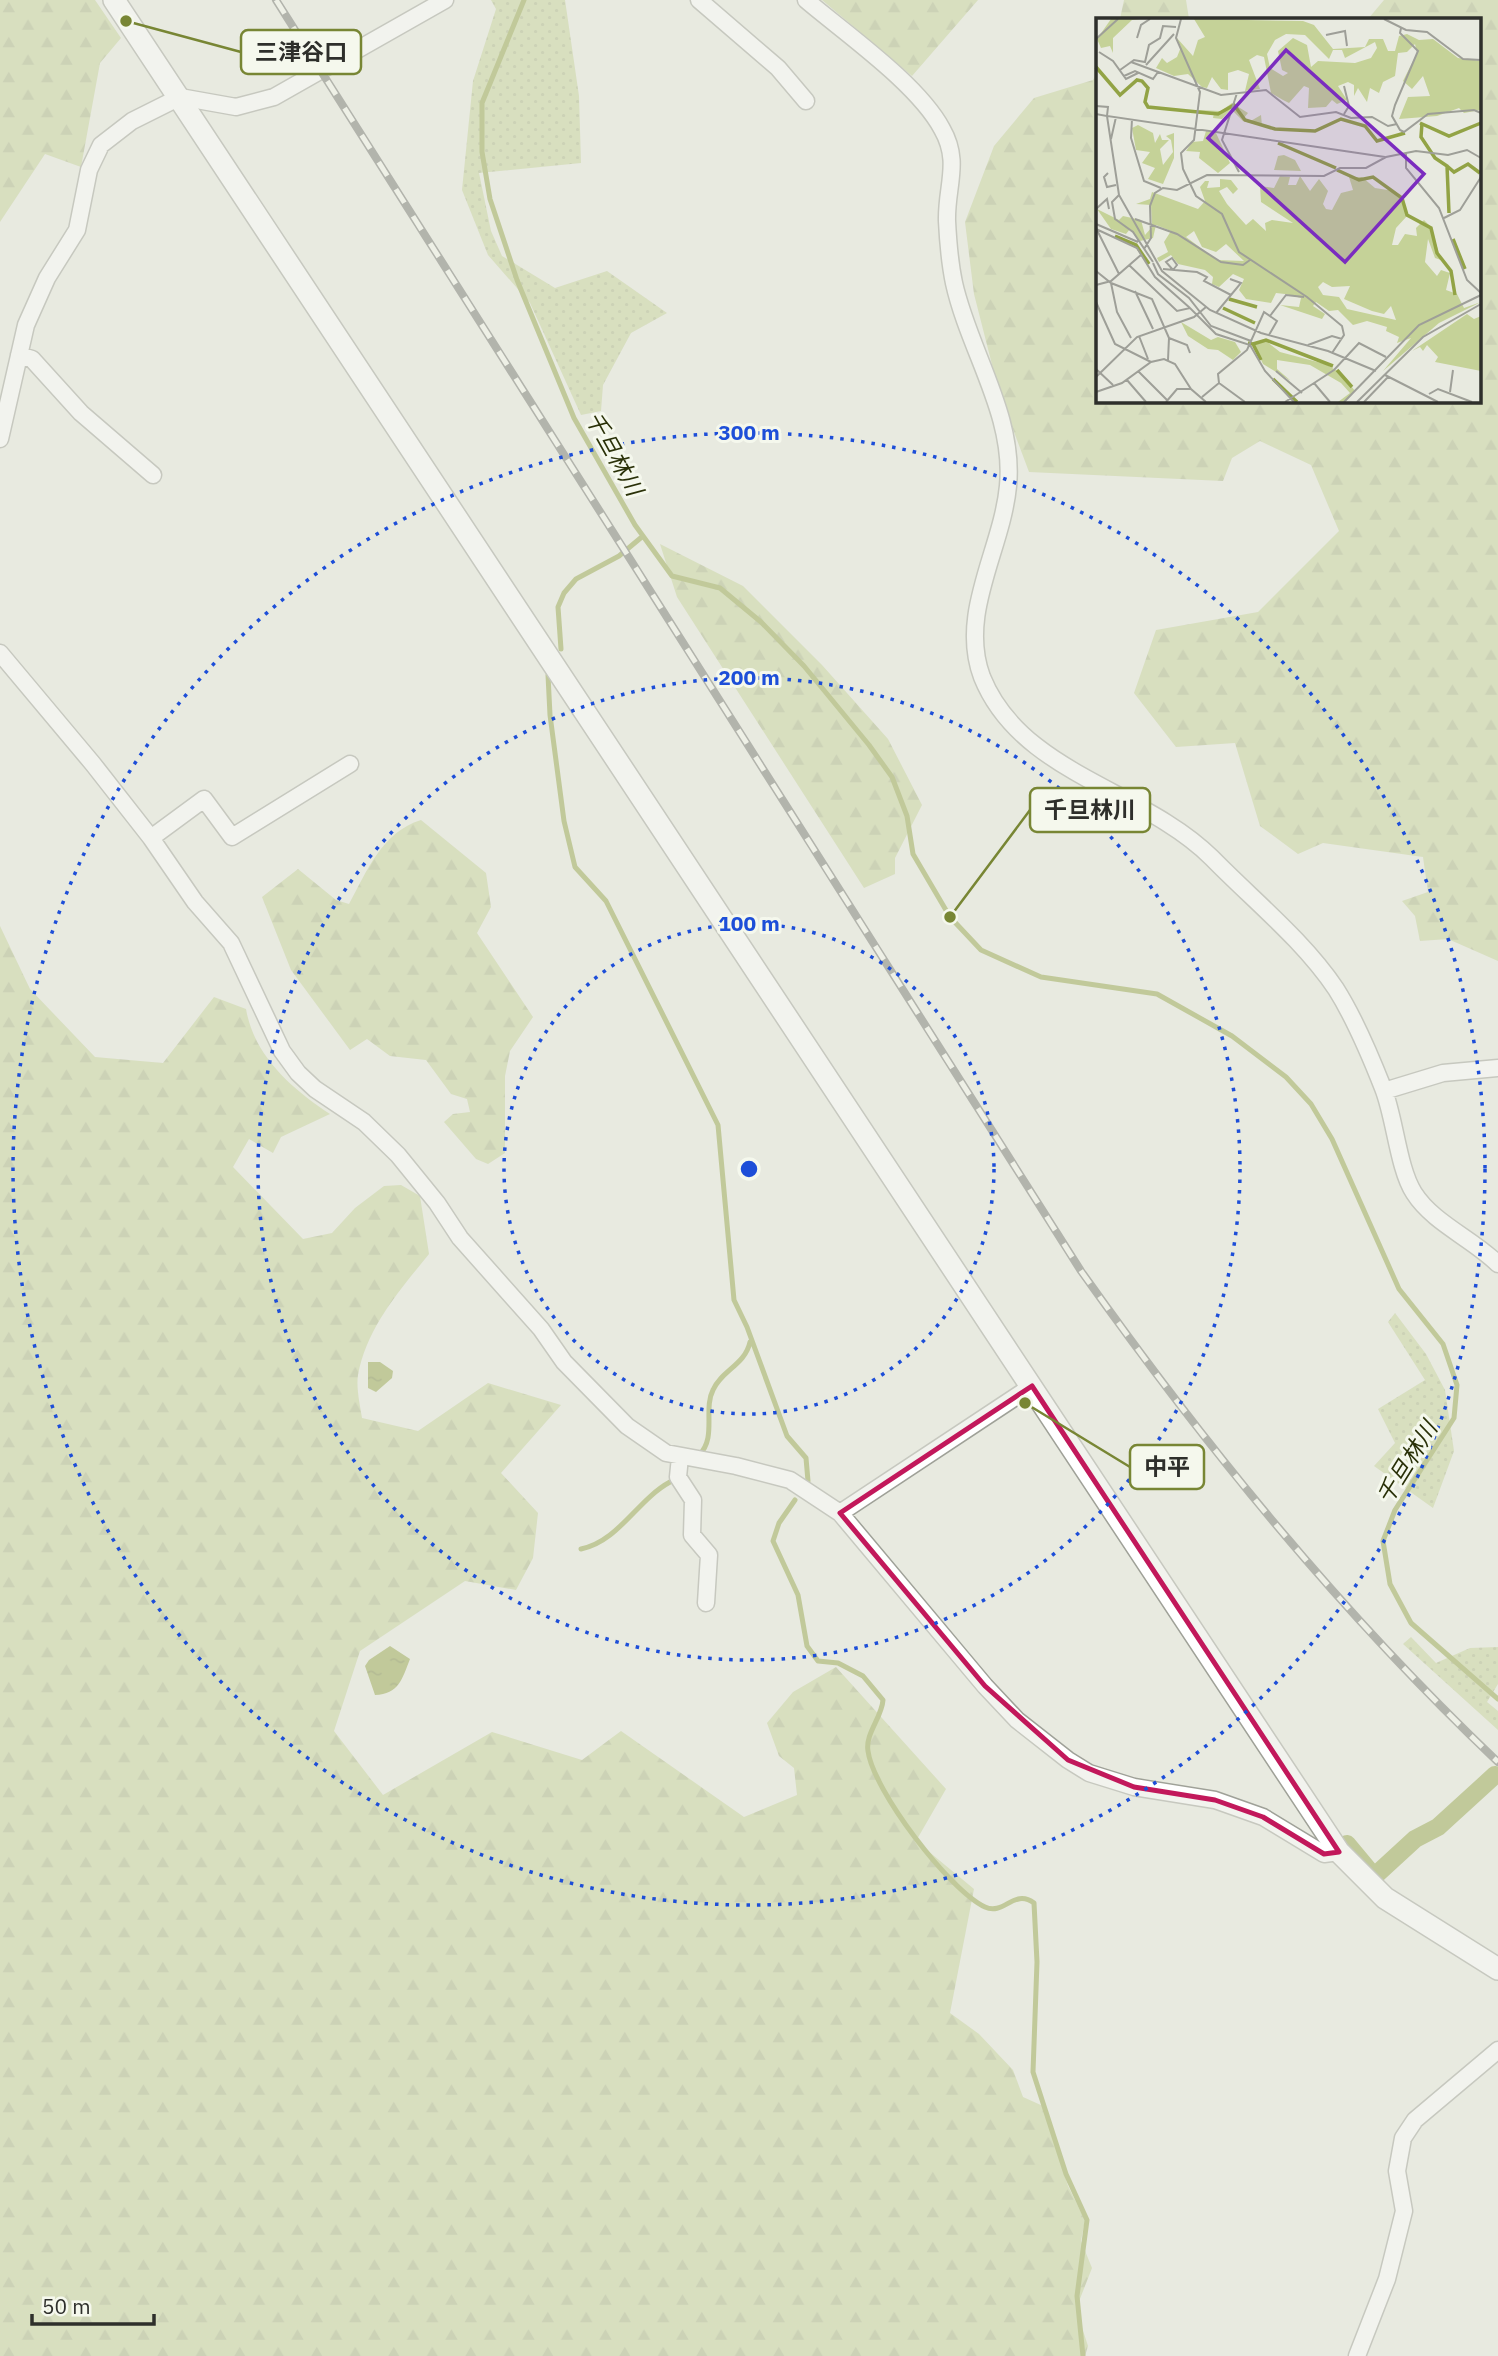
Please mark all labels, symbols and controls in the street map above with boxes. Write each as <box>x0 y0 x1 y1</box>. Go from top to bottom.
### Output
inset map <box>1096 18 1480 402</box>
callout: 三津谷口 <box>241 30 361 74</box>
text: 三津谷口 <box>255 36 347 66</box>
water label: 千旦林川 <box>580 405 652 503</box>
text: 300 m <box>718 418 780 446</box>
text: 200 m <box>718 663 780 691</box>
callout: 千旦林川 <box>1030 788 1150 832</box>
text: 千旦林川 <box>1044 794 1136 824</box>
text: 100 m <box>718 909 780 937</box>
centre of rings <box>737 1157 761 1181</box>
water label: 千旦林川 <box>1369 1412 1445 1509</box>
callout: 中平 <box>1130 1445 1204 1489</box>
text: 中平 <box>1144 1451 1190 1481</box>
scale bar <box>32 2282 154 2326</box>
text: 50 m <box>42 2292 91 2320</box>

